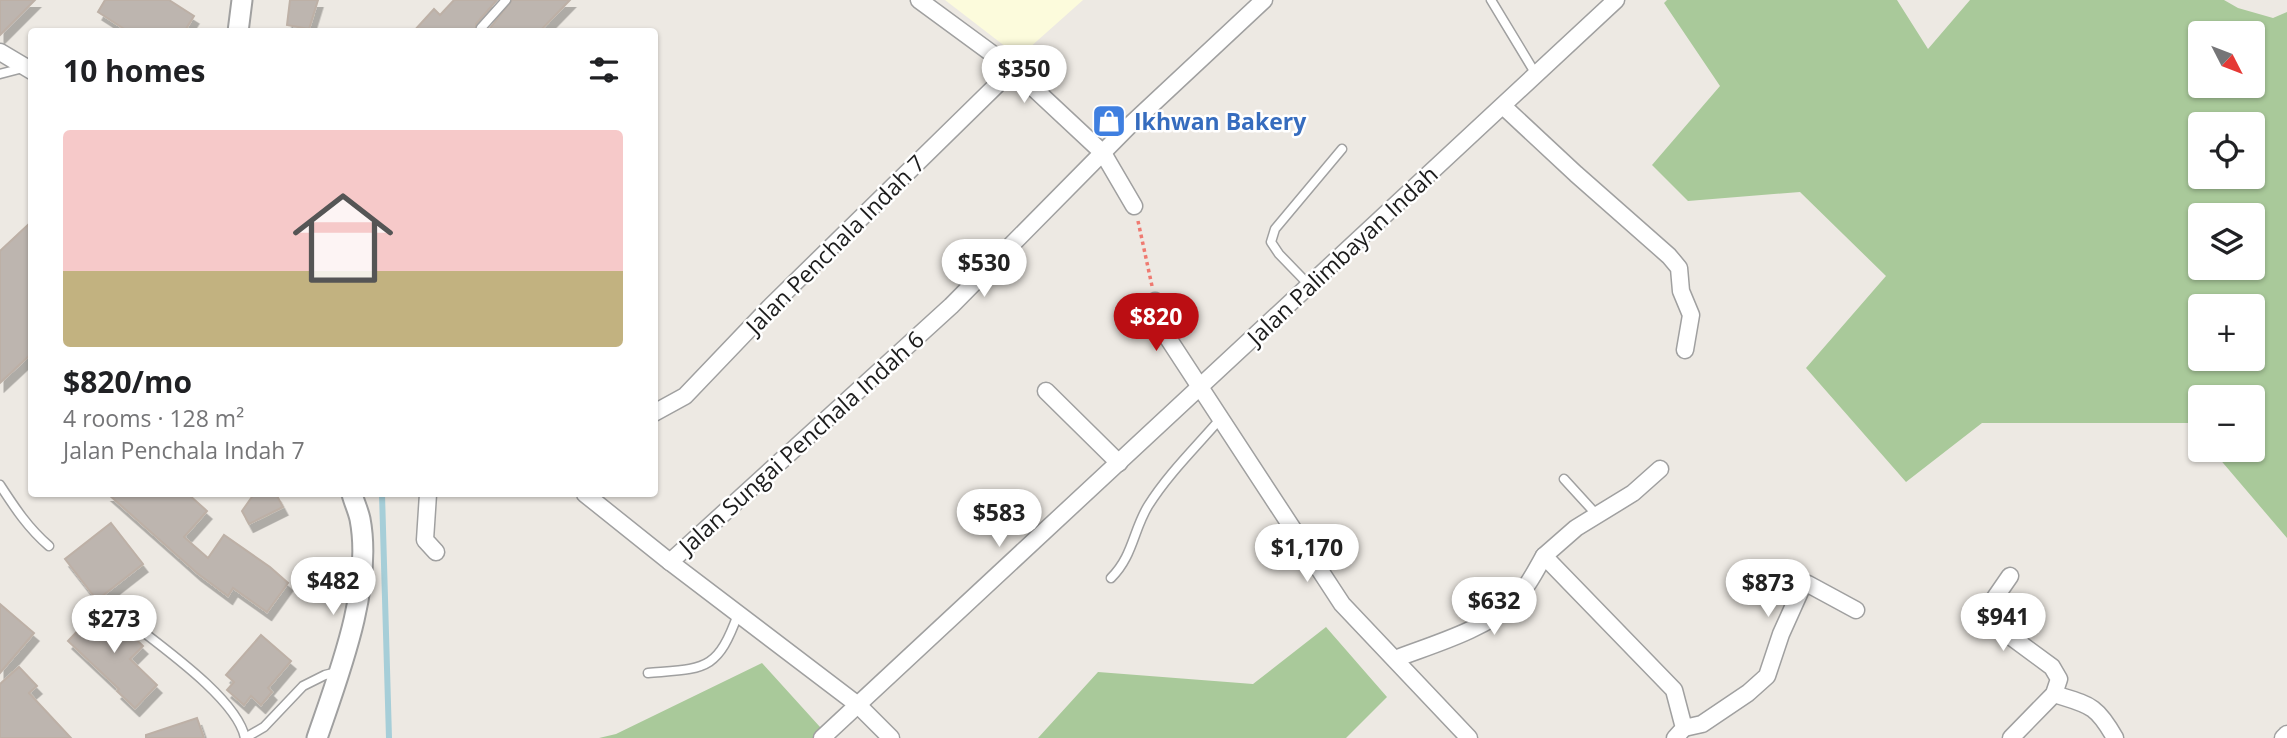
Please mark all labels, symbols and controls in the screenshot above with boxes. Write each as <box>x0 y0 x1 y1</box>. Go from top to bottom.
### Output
north arrow <box>2188 21 2264 98</box>
map controls <box>2188 21 2265 462</box>
pin: $350 <box>983 46 1065 105</box>
text: 10 homes <box>63 50 206 91</box>
icon: filters <box>585 51 623 89</box>
text: $350 <box>998 52 1050 84</box>
shop icon: Ikhwan Bakery <box>1090 102 1128 140</box>
place label: Ikhwan Bakery <box>1134 105 1307 137</box>
button: locate <box>2188 112 2265 189</box>
street label: Jalan Penchala Indah 7 <box>737 147 932 342</box>
street label: Jalan Palimbayan Indah <box>1238 158 1444 353</box>
icon: home <box>280 175 406 301</box>
button: layers <box>2188 203 2265 280</box>
pin: $530 <box>943 240 1025 299</box>
text: $530 <box>958 246 1010 278</box>
pin: $820 <box>1115 294 1197 353</box>
button: + <box>2188 294 2265 371</box>
text: $820 <box>1130 300 1182 332</box>
street label: Jalan Sungai Penchala Indah 6 <box>670 323 930 562</box>
text: $820/mo <box>63 361 192 402</box>
button: − <box>2188 385 2265 462</box>
text: 4 rooms · 128 m² <box>63 402 244 434</box>
text: Jalan Penchala Indah 7 <box>63 434 305 466</box>
pin: $583 <box>958 490 1040 549</box>
text: $583 <box>973 496 1025 528</box>
pin: $1,170 <box>1250 524 1364 584</box>
text: $1,170 <box>1271 531 1343 563</box>
pin: $482 <box>292 558 374 617</box>
pin: $873 <box>1727 560 1809 619</box>
text: $482 <box>307 564 359 596</box>
text: $873 <box>1742 566 1794 598</box>
pin: $632 <box>1453 578 1535 637</box>
text: $632 <box>1468 584 1520 616</box>
pin: $941 <box>1962 594 2044 653</box>
pin: $273 <box>73 596 155 655</box>
text: $941 <box>1977 600 2029 632</box>
text: $273 <box>88 602 140 634</box>

